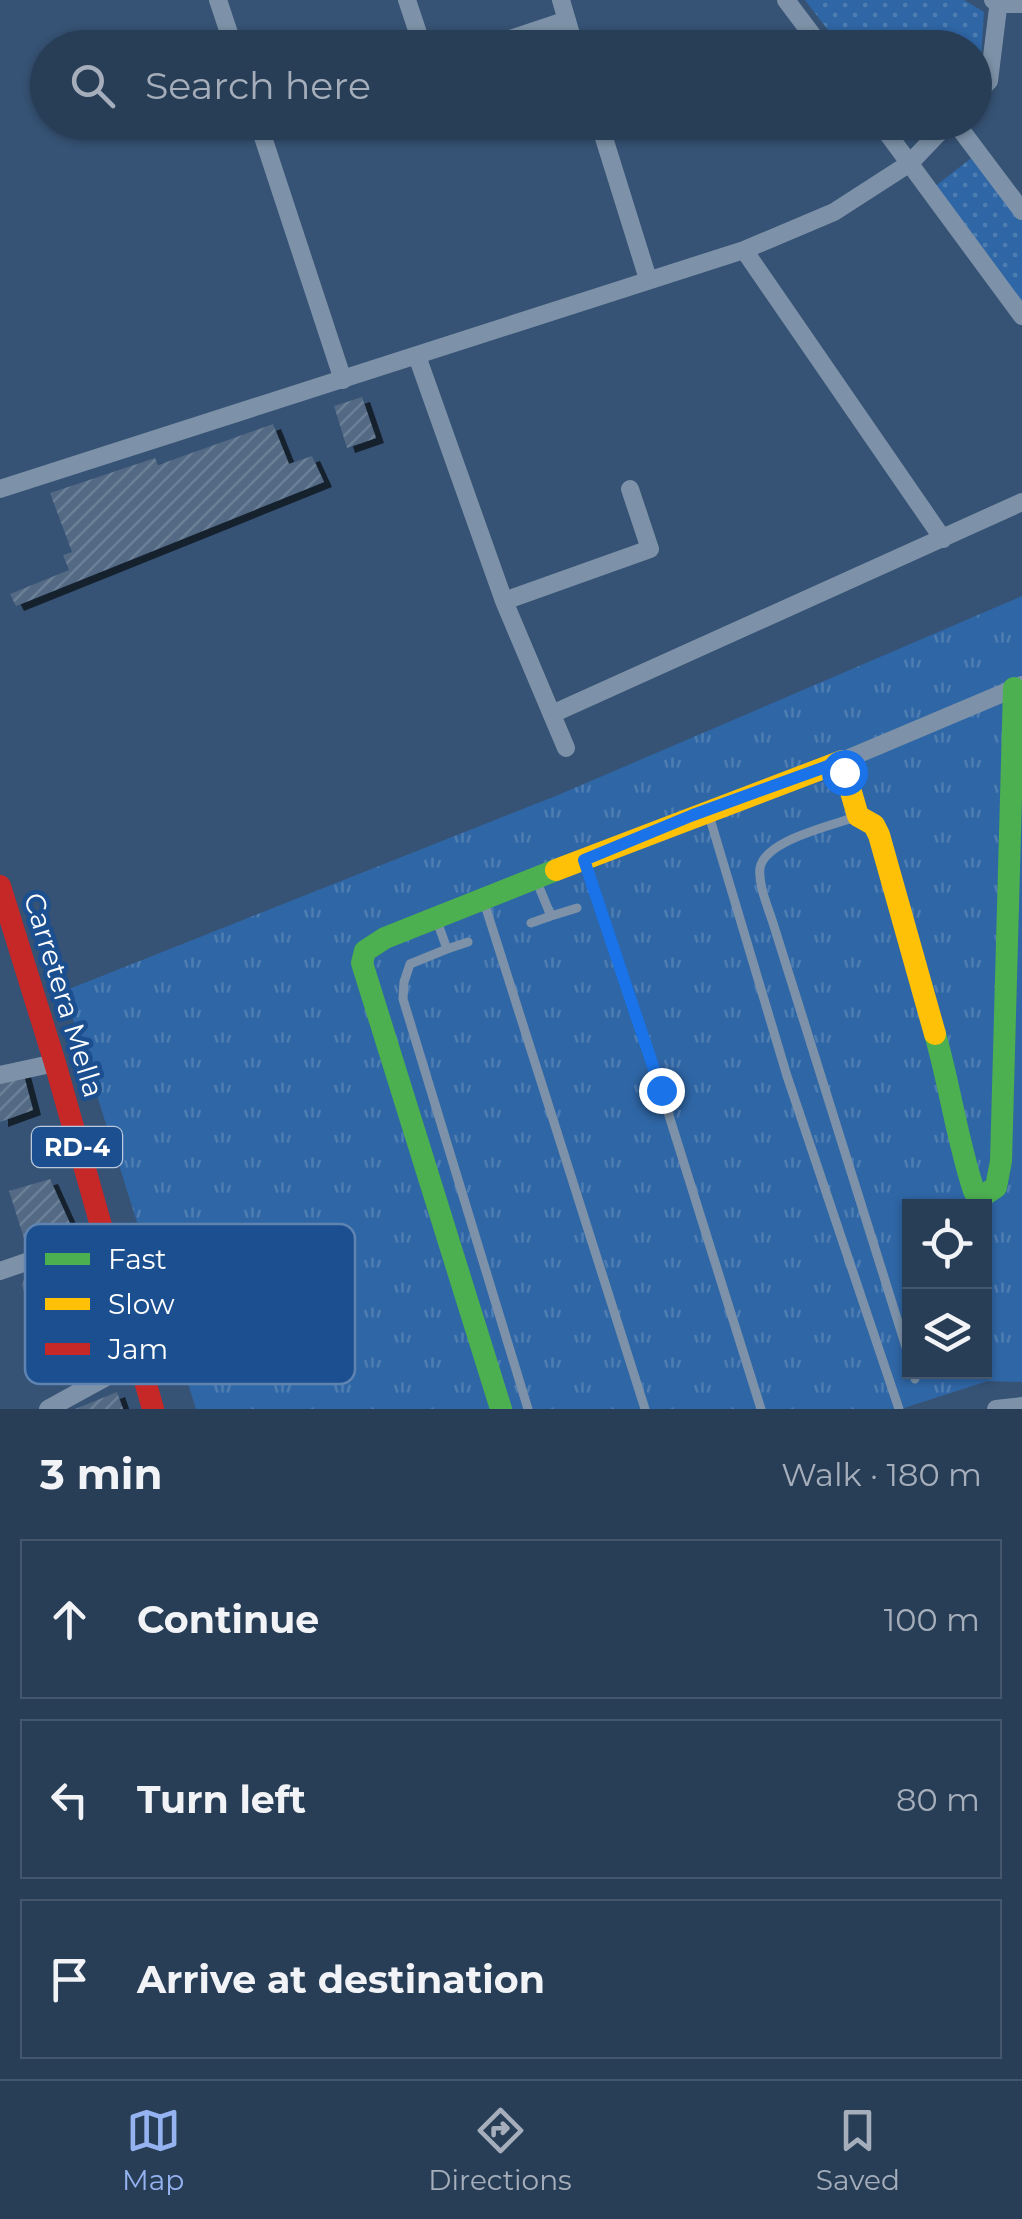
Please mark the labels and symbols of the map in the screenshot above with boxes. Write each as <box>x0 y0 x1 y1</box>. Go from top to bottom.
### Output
route start <box>822 750 868 796</box>
street label: Carretera Mella <box>17 889 111 1101</box>
route end <box>639 1068 685 1114</box>
road number: RD-4 <box>32 1127 122 1167</box>
legend <box>25 1224 355 1384</box>
text: Fast <box>108 1242 167 1276</box>
text: Slow <box>108 1287 175 1321</box>
text: Jam <box>107 1332 168 1366</box>

